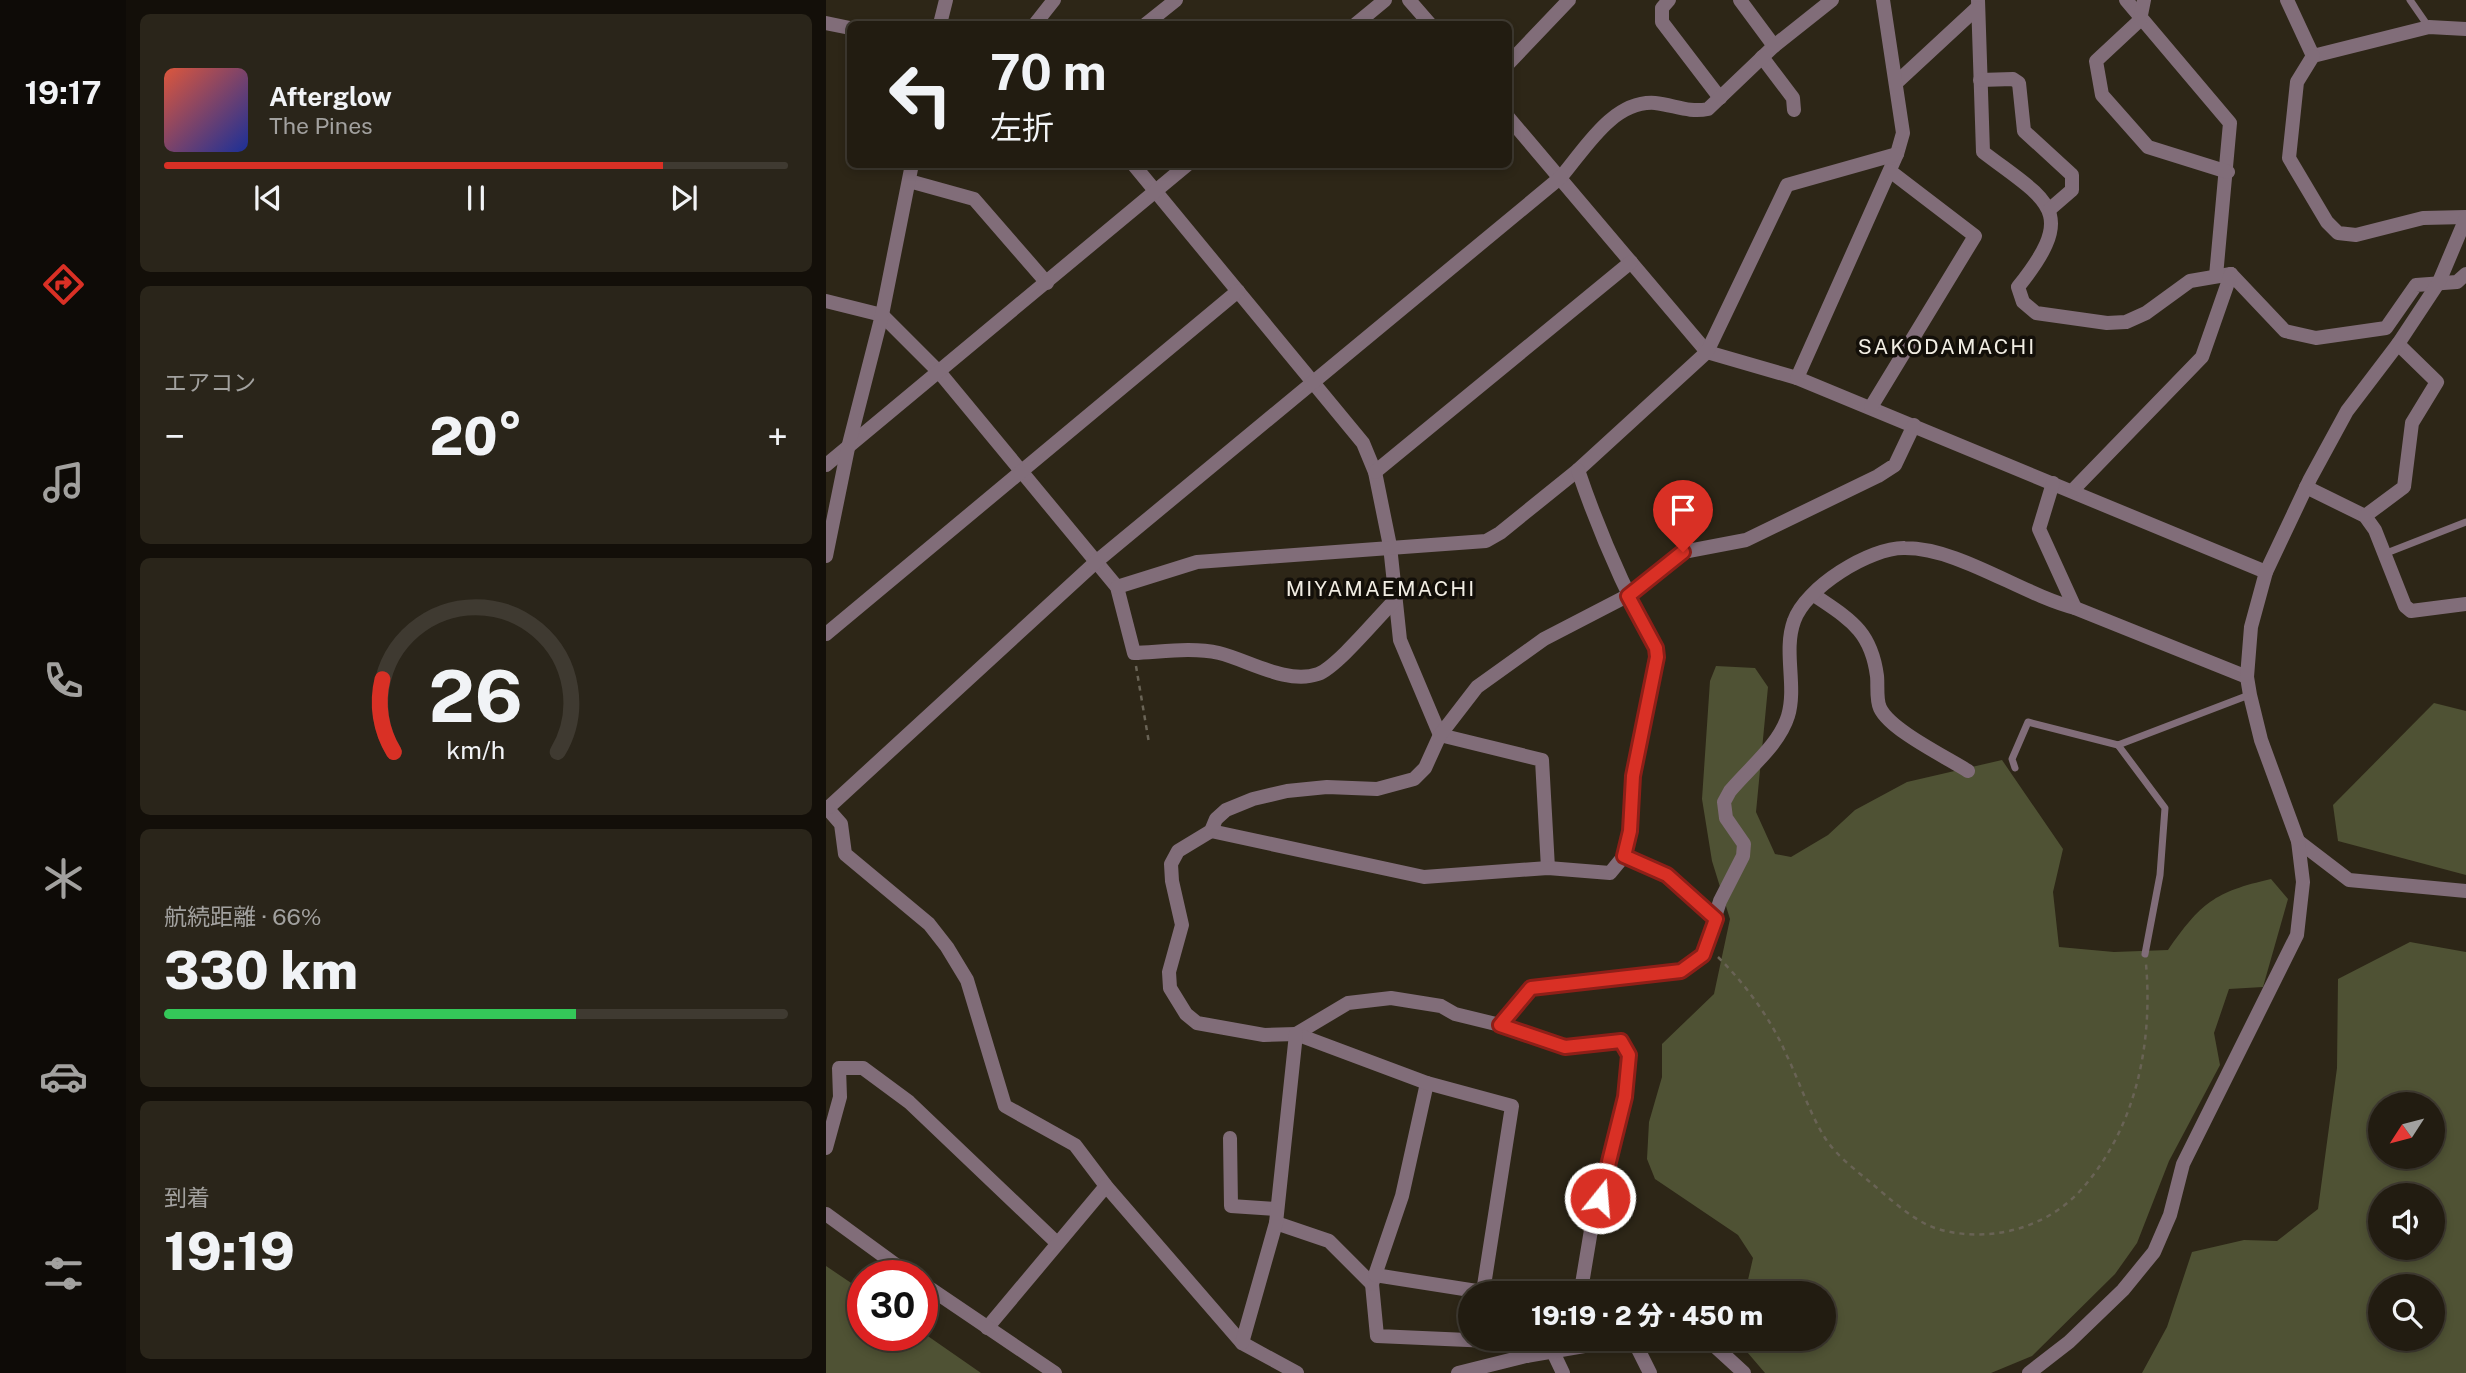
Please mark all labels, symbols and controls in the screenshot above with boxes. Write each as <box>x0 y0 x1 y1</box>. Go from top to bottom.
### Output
text: 70 m <box>990 43 1107 101</box>
icon: left <box>875 49 966 140</box>
text: 19:17 <box>24 74 102 111</box>
text: Afterglow <box>269 81 392 112</box>
text: 左折 <box>990 109 1054 146</box>
text: The Pines <box>269 112 373 139</box>
icon: previous <box>249 179 287 217</box>
icon: pause <box>457 179 495 217</box>
icon: next <box>665 179 703 217</box>
icon: directions <box>39 260 88 309</box>
district label: SAKODAMACHI <box>1858 334 2036 359</box>
text: エアコン <box>164 369 256 396</box>
text: 20° <box>429 406 523 467</box>
text: − <box>164 414 185 459</box>
text: + <box>767 414 788 459</box>
icon: music <box>39 458 88 507</box>
pin <box>1653 480 1713 552</box>
icon: arrive <box>1664 491 1702 529</box>
district label: MIYAMAEMACHI <box>1286 576 1476 601</box>
text: 26 <box>429 654 523 739</box>
icon: phone <box>39 656 88 705</box>
text: km/h <box>447 735 505 765</box>
icon: climate <box>39 854 88 903</box>
text: 航続距離 · 66% <box>164 903 322 930</box>
text: 330 km <box>164 940 358 1001</box>
icon: car <box>39 1052 88 1101</box>
north arrow <box>2368 1092 2445 1169</box>
map controls <box>2368 1092 2445 1351</box>
position arrow <box>1563 1161 1637 1235</box>
button: sound <box>2368 1183 2445 1260</box>
text: 到着 <box>164 1184 210 1211</box>
text: 19:19 <box>164 1221 295 1282</box>
icon: filters <box>39 1249 88 1298</box>
speed limit sign: 30 <box>847 1260 938 1351</box>
button: search <box>2368 1274 2445 1351</box>
text: 19:19 · 2 分 · 450 m <box>1531 1300 1763 1331</box>

